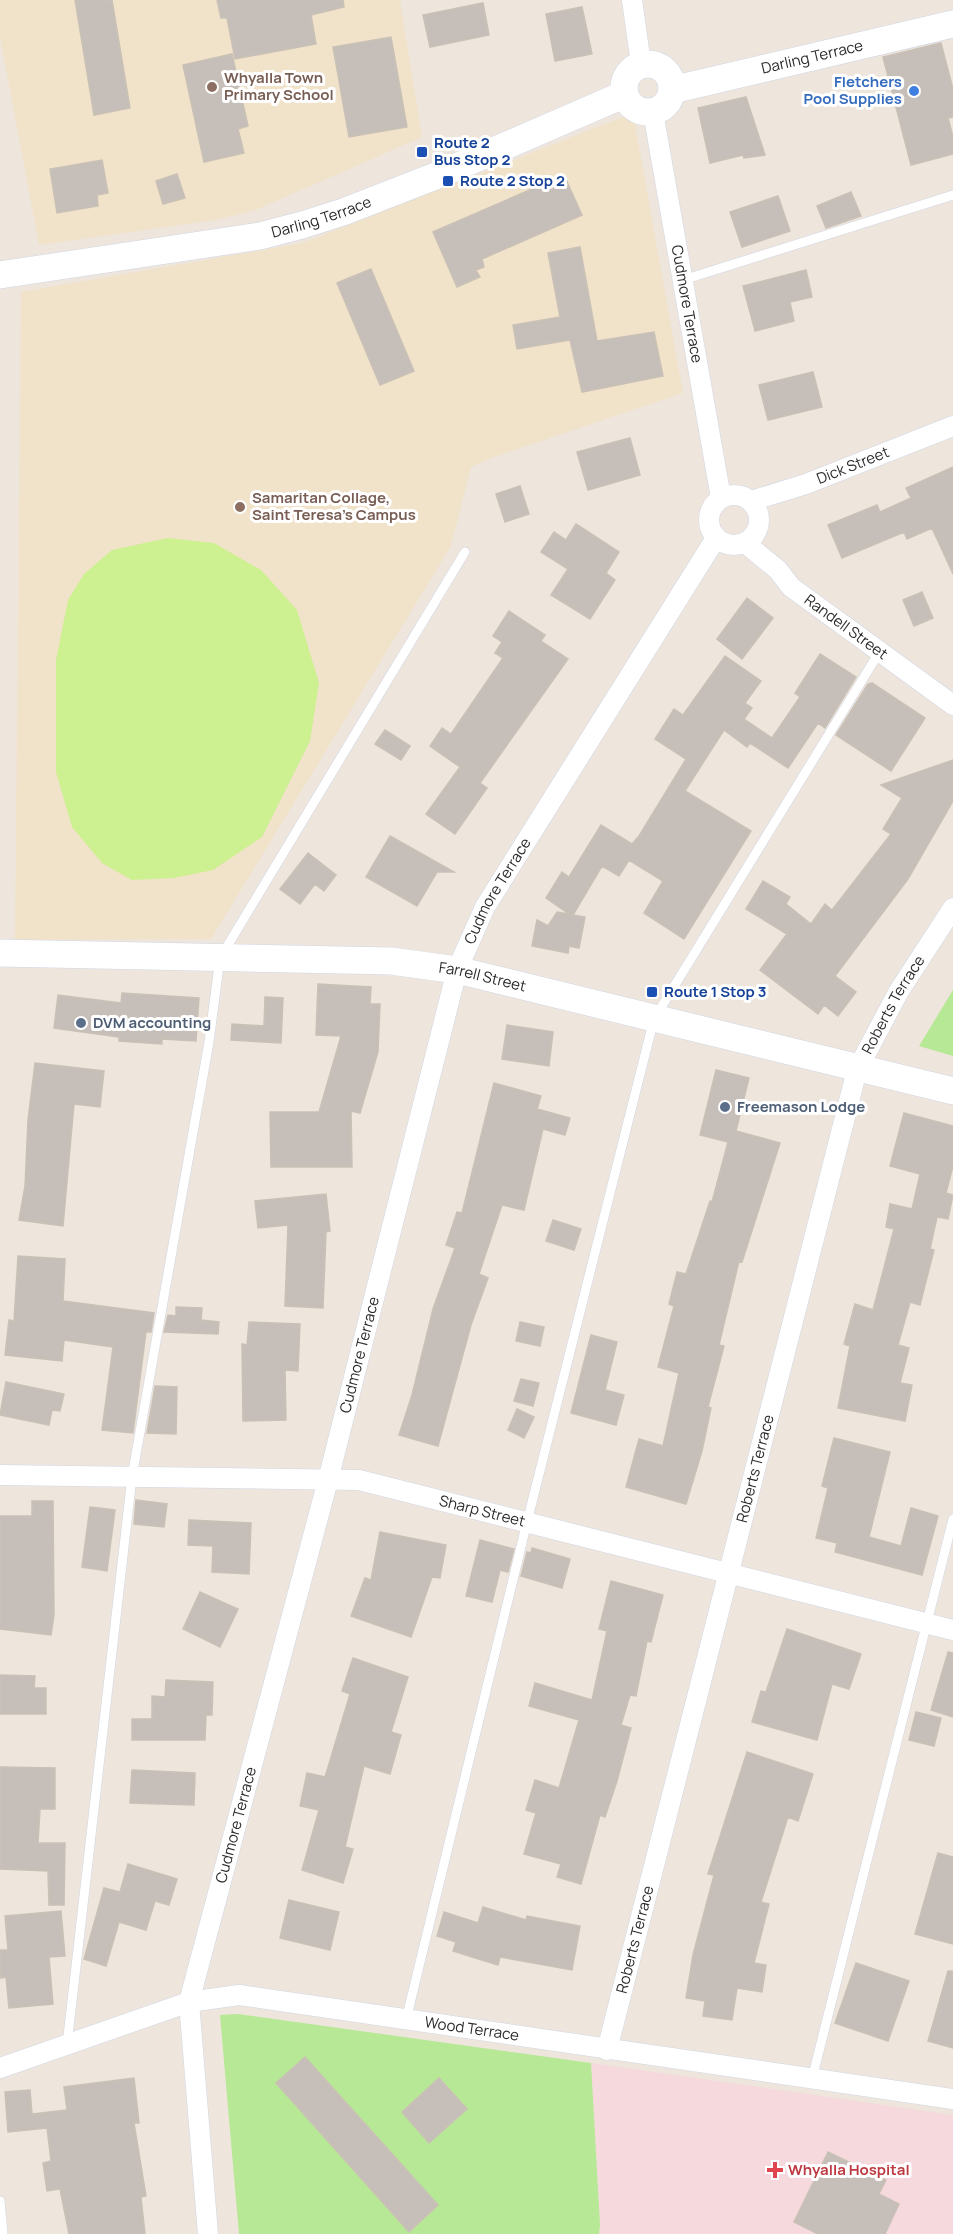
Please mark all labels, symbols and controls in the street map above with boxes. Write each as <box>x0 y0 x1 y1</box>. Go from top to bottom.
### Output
street label: Darling Terrace <box>759 34 865 79</box>
place label: Whyalla Town Primary School <box>224 67 334 105</box>
place label: Fletchers Pool Supplies <box>804 71 902 109</box>
marker: Whyalla Town Primary School <box>205 80 219 94</box>
marker: Fletchers Pool Supplies <box>907 84 921 98</box>
place label: Route 2 Bus Stop 2 <box>434 132 510 170</box>
marker: Route 2 Bus Stop 2 <box>415 145 429 159</box>
place label: Route 2 Stop 2 <box>460 170 565 191</box>
marker: Route 2 Stop 2 <box>441 174 455 188</box>
street label: Darling Terrace <box>269 191 374 243</box>
street label: Cudmore Terrace <box>667 243 708 365</box>
street label: Dick Street <box>813 441 892 489</box>
place label: Samaritan Collage, Saint Teresa's Campus <box>252 487 416 525</box>
marker: Samaritan Collage, Saint Teresa's Campus <box>233 500 247 514</box>
street label: Randell Street <box>800 589 892 664</box>
street label: Cudmore Terrace <box>459 833 536 947</box>
street label: Roberts Terrace <box>856 951 930 1058</box>
street label: Farrell Street <box>438 957 529 997</box>
place label: Route 1 Stop 3 <box>664 981 766 1002</box>
marker: Route 1 Stop 3 <box>645 985 659 999</box>
place label: DVM accounting <box>93 1012 211 1033</box>
marker: DVM accounting <box>74 1016 88 1030</box>
place label: Freemason Lodge <box>737 1096 865 1117</box>
marker: Freemason Lodge <box>718 1100 732 1114</box>
street label: Cudmore Terrace <box>334 1294 384 1415</box>
street label: Roberts Terrace <box>731 1412 779 1525</box>
street label: Sharp Street <box>437 1490 527 1532</box>
street label: Cudmore Terrace <box>210 1764 261 1885</box>
street label: Roberts Terrace <box>611 1883 659 1996</box>
street label: Wood Terrace <box>423 2011 521 2046</box>
place label: Whyalla Hospital <box>788 2159 910 2180</box>
marker: Whyalla Hospital <box>766 2161 784 2179</box>

